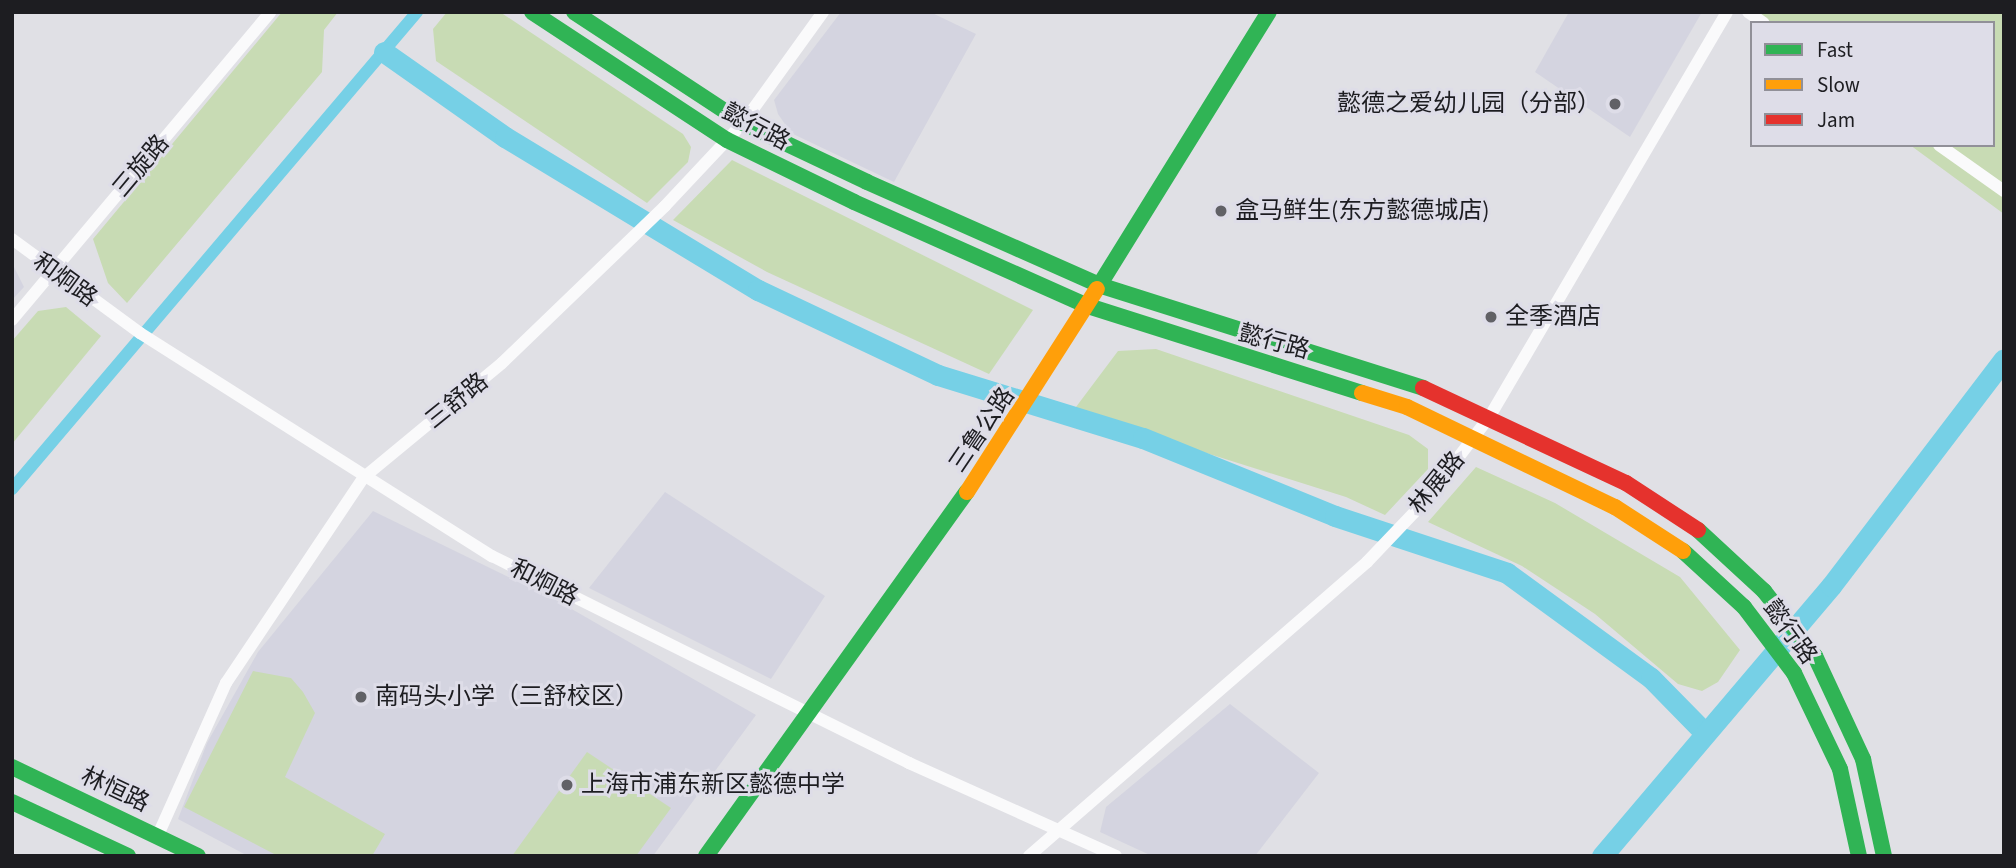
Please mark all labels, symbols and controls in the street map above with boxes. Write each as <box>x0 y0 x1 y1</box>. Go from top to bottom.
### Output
legend <box>1750 21 1995 147</box>
text: Fast <box>1817 35 1853 65</box>
text: Slow <box>1817 70 1860 100</box>
place label: 懿德之爱幼儿园（分部） <box>1337 90 1601 118</box>
marker: 懿德之爱幼儿园（分部） <box>1607 96 1623 112</box>
street label: 懿行路 <box>717 97 795 157</box>
text: Jam <box>1817 105 1855 135</box>
street label: 三旋路 <box>107 129 175 203</box>
place label: 盒马鲜生(东方懿德城店) <box>1235 197 1490 225</box>
marker: 盒马鲜生(东方懿德城店) <box>1213 203 1229 219</box>
street label: 和炯路 <box>27 247 103 313</box>
place label: 全季酒店 <box>1505 303 1601 331</box>
marker: 全季酒店 <box>1483 309 1499 325</box>
street label: 懿行路 <box>1235 319 1313 365</box>
street label: 三舒路 <box>420 367 494 435</box>
street label: 三鲁公路 <box>943 382 1021 478</box>
street label: 林展路 <box>1403 446 1471 520</box>
street label: 和炯路 <box>505 554 583 612</box>
street label: 懿行路 <box>1757 594 1823 670</box>
place label: 南码头小学（三舒校区） <box>375 683 639 711</box>
marker: 南码头小学（三舒校区） <box>353 689 369 705</box>
street label: 林恒路 <box>76 762 154 818</box>
place label: 上海市浦东新区懿德中学 <box>581 771 845 799</box>
marker: 上海市浦东新区懿德中学 <box>559 777 575 793</box>

